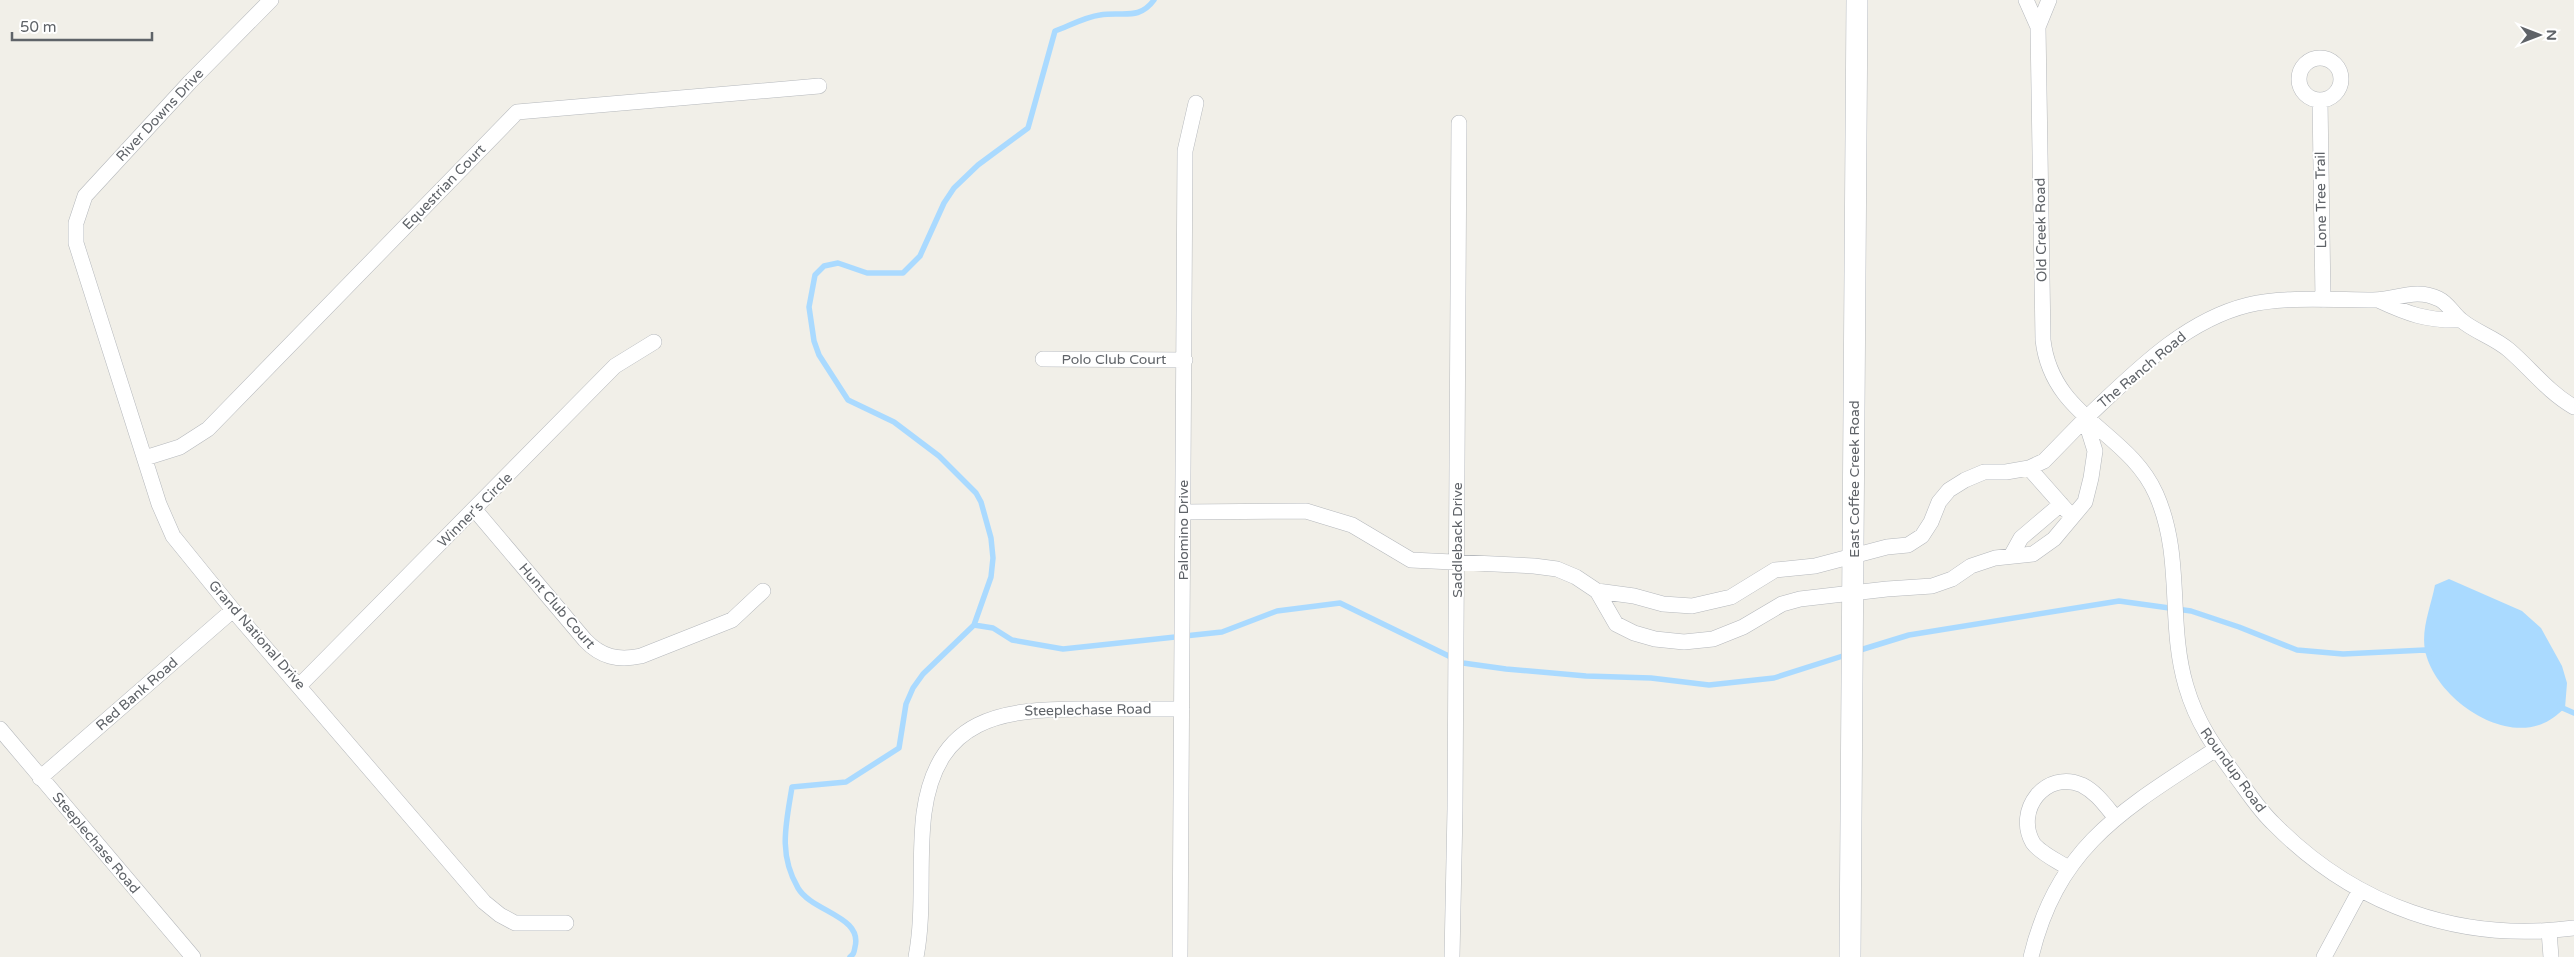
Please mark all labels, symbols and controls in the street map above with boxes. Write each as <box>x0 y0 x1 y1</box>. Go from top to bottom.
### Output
scale bar <box>12 10 152 42</box>
north arrow <box>2514 10 2564 60</box>
text: 50 m <box>20 18 57 36</box>
text: N <box>2543 29 2560 41</box>
street label: River Downs Drive <box>113 65 207 165</box>
street label: Equestrian Court <box>399 140 490 233</box>
street label: Lone Tree Trail <box>2312 151 2330 249</box>
street label: Old Creek Road <box>2032 178 2050 282</box>
street label: The Ranch Road <box>2095 328 2189 412</box>
street label: Polo Club Court <box>1062 351 1167 368</box>
street label: East Coffee Creek Road <box>1846 400 1863 558</box>
street label: Winner's Circle <box>434 469 516 551</box>
street label: Palomino Drive <box>1175 480 1192 580</box>
street label: Saddleback Drive <box>1449 482 1466 598</box>
street label: Hunt Club Court <box>515 560 599 653</box>
street label: Grand National Drive <box>205 577 309 693</box>
street label: Red Bank Road <box>93 654 181 734</box>
street label: Steeplechase Road <box>1024 700 1152 720</box>
street label: Roundup Road <box>2197 724 2269 816</box>
street label: Steeplechase Road <box>49 789 143 897</box>

